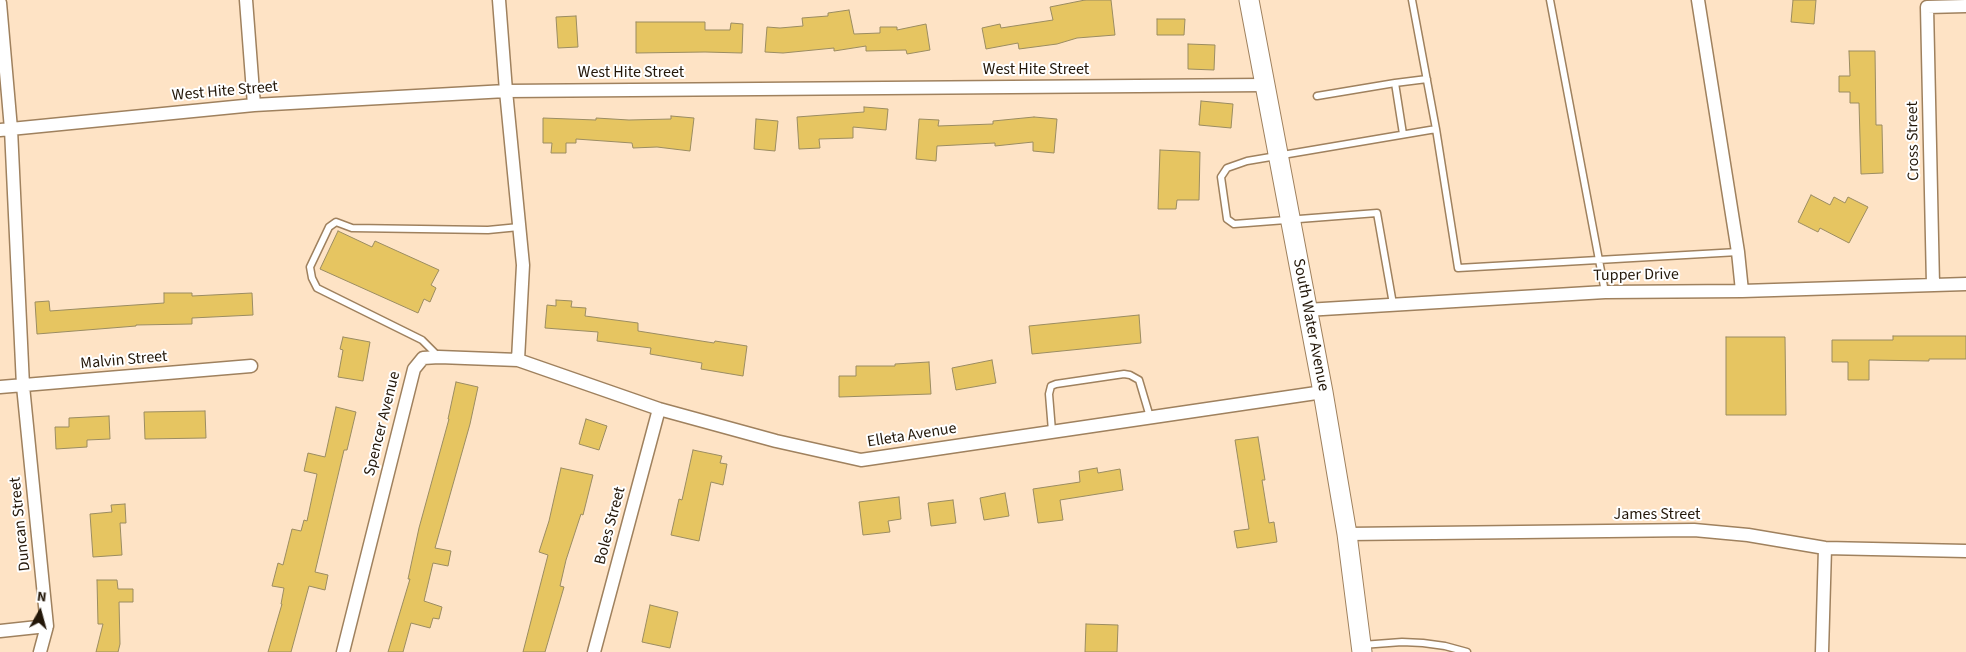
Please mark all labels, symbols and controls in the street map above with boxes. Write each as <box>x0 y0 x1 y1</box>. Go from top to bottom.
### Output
street label: West Hite Street <box>983 60 1089 80</box>
street label: West Hite Street <box>578 63 684 83</box>
street label: West Hite Street <box>171 78 279 106</box>
street label: Cross Street <box>1904 101 1924 181</box>
street label: South Water Avenue <box>1288 257 1332 393</box>
street label: Tupper Drive <box>1593 266 1679 286</box>
street label: Malvin Street <box>80 348 168 374</box>
street label: Spencer Avenue <box>361 370 405 478</box>
street label: Elleta Avenue <box>866 419 958 453</box>
street label: Duncan Street <box>7 476 35 572</box>
street label: Boles Street <box>591 485 631 567</box>
street label: James Street <box>1614 505 1700 525</box>
north arrow <box>15 587 65 637</box>
text: N <box>36 587 48 608</box>

